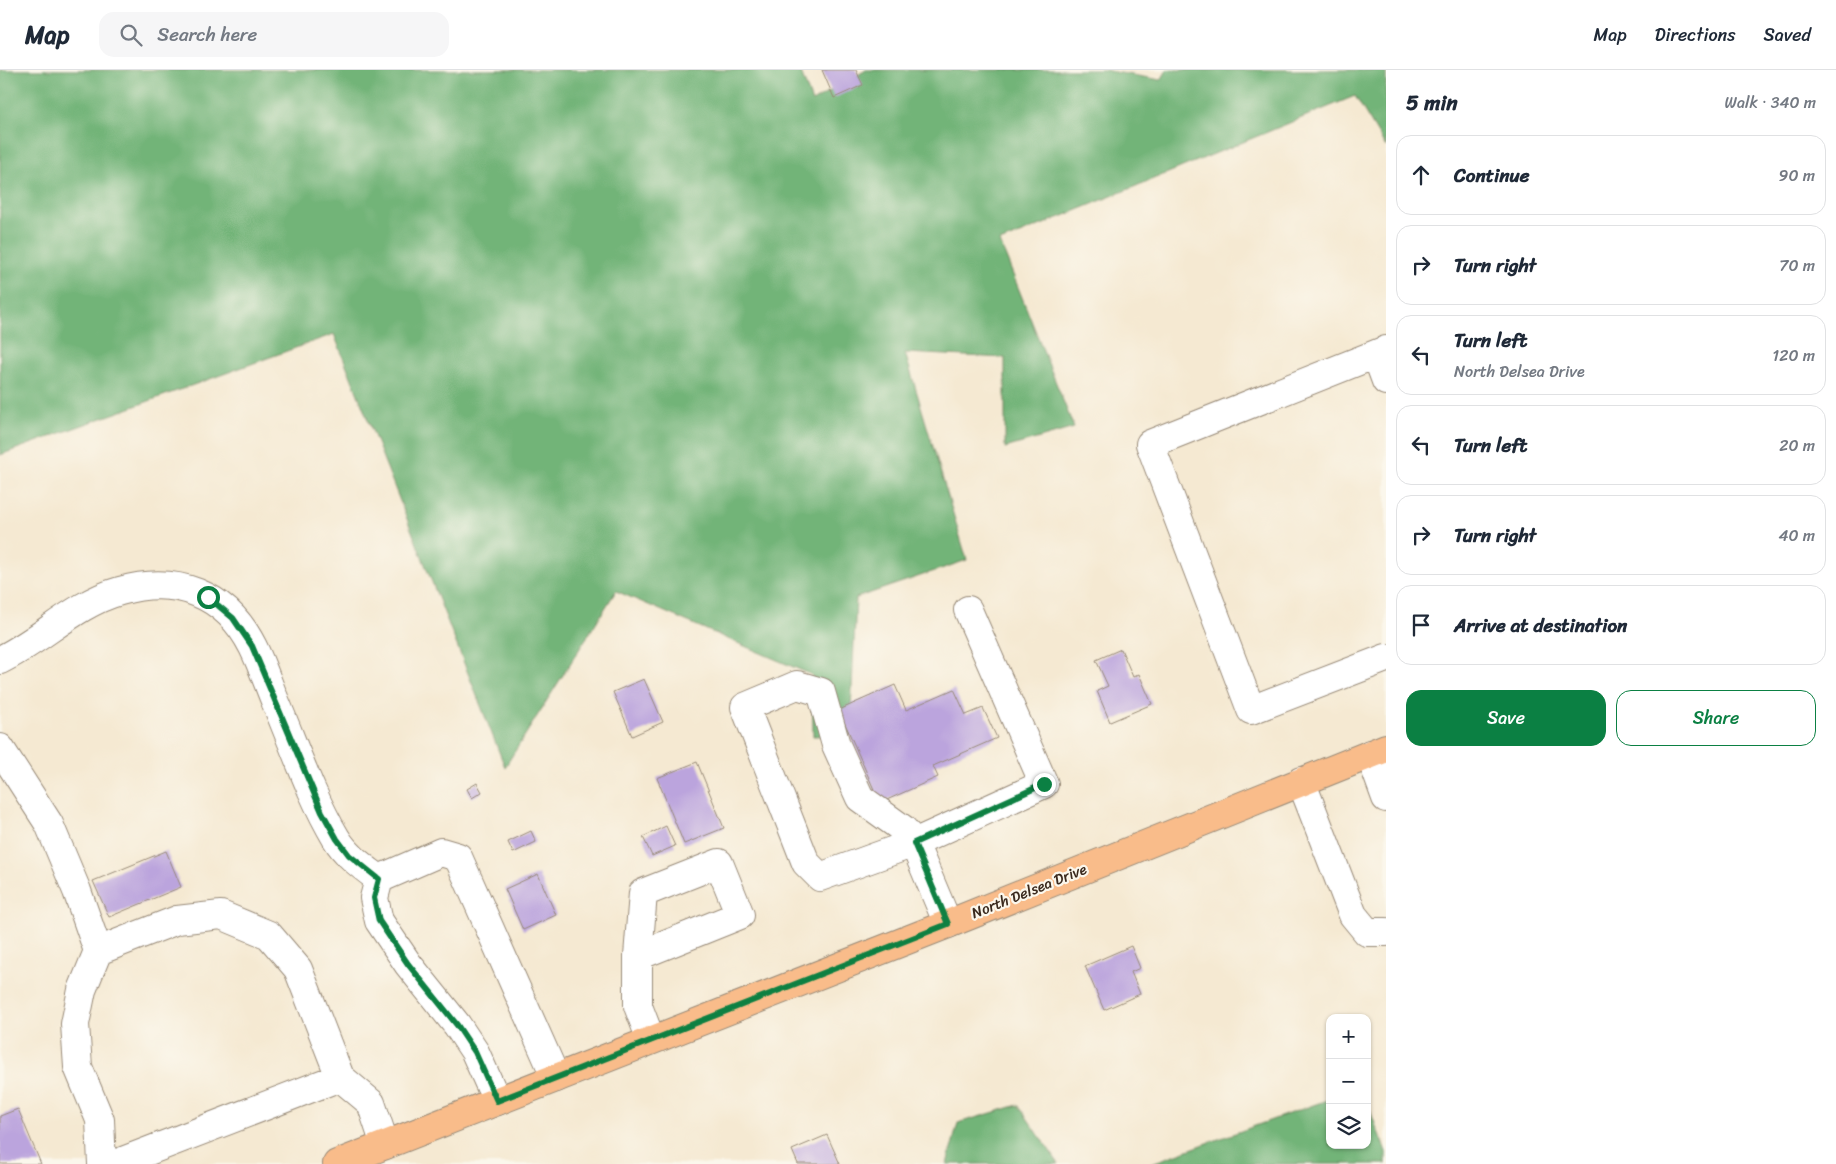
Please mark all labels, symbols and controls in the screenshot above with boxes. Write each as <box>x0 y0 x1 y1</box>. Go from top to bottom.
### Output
search box <box>99 12 449 57</box>
text: Map <box>25 14 69 56</box>
text: Search here <box>157 18 257 51</box>
text: Map <box>1594 19 1627 51</box>
text: Directions <box>1655 19 1736 51</box>
text: Saved <box>1764 19 1811 51</box>
icon: search <box>117 21 145 49</box>
text: 5 min <box>1406 84 1458 122</box>
text: Walk · 340 m <box>1725 88 1816 117</box>
text: Continue <box>1454 159 1530 192</box>
icon: ahead <box>1407 161 1435 189</box>
text: 90 m <box>1779 161 1815 190</box>
text: Turn right <box>1454 249 1536 282</box>
icon: right <box>1407 251 1435 279</box>
text: 70 m <box>1779 251 1815 280</box>
text: Turn left <box>1454 324 1527 357</box>
icon: left <box>1407 341 1435 369</box>
text: 120 m <box>1772 341 1815 370</box>
text: North Delsea Drive <box>1454 357 1585 386</box>
text: Turn left <box>1454 429 1527 462</box>
icon: left <box>1407 431 1435 459</box>
text: 20 m <box>1779 431 1815 460</box>
text: Turn right <box>1454 519 1536 552</box>
icon: right <box>1407 521 1435 549</box>
text: 40 m <box>1778 521 1815 550</box>
route start <box>197 586 220 609</box>
text: Arrive at destination <box>1454 609 1627 642</box>
icon: arrive <box>1407 611 1435 639</box>
button: Save <box>1406 690 1606 746</box>
button: Share <box>1616 690 1816 746</box>
route end <box>1033 773 1056 796</box>
street label: North Delsea Drive <box>967 856 1091 926</box>
map controls <box>1326 1014 1371 1149</box>
button: + <box>1326 1014 1371 1059</box>
button: − <box>1326 1059 1371 1104</box>
button: layers <box>1326 1104 1371 1149</box>

